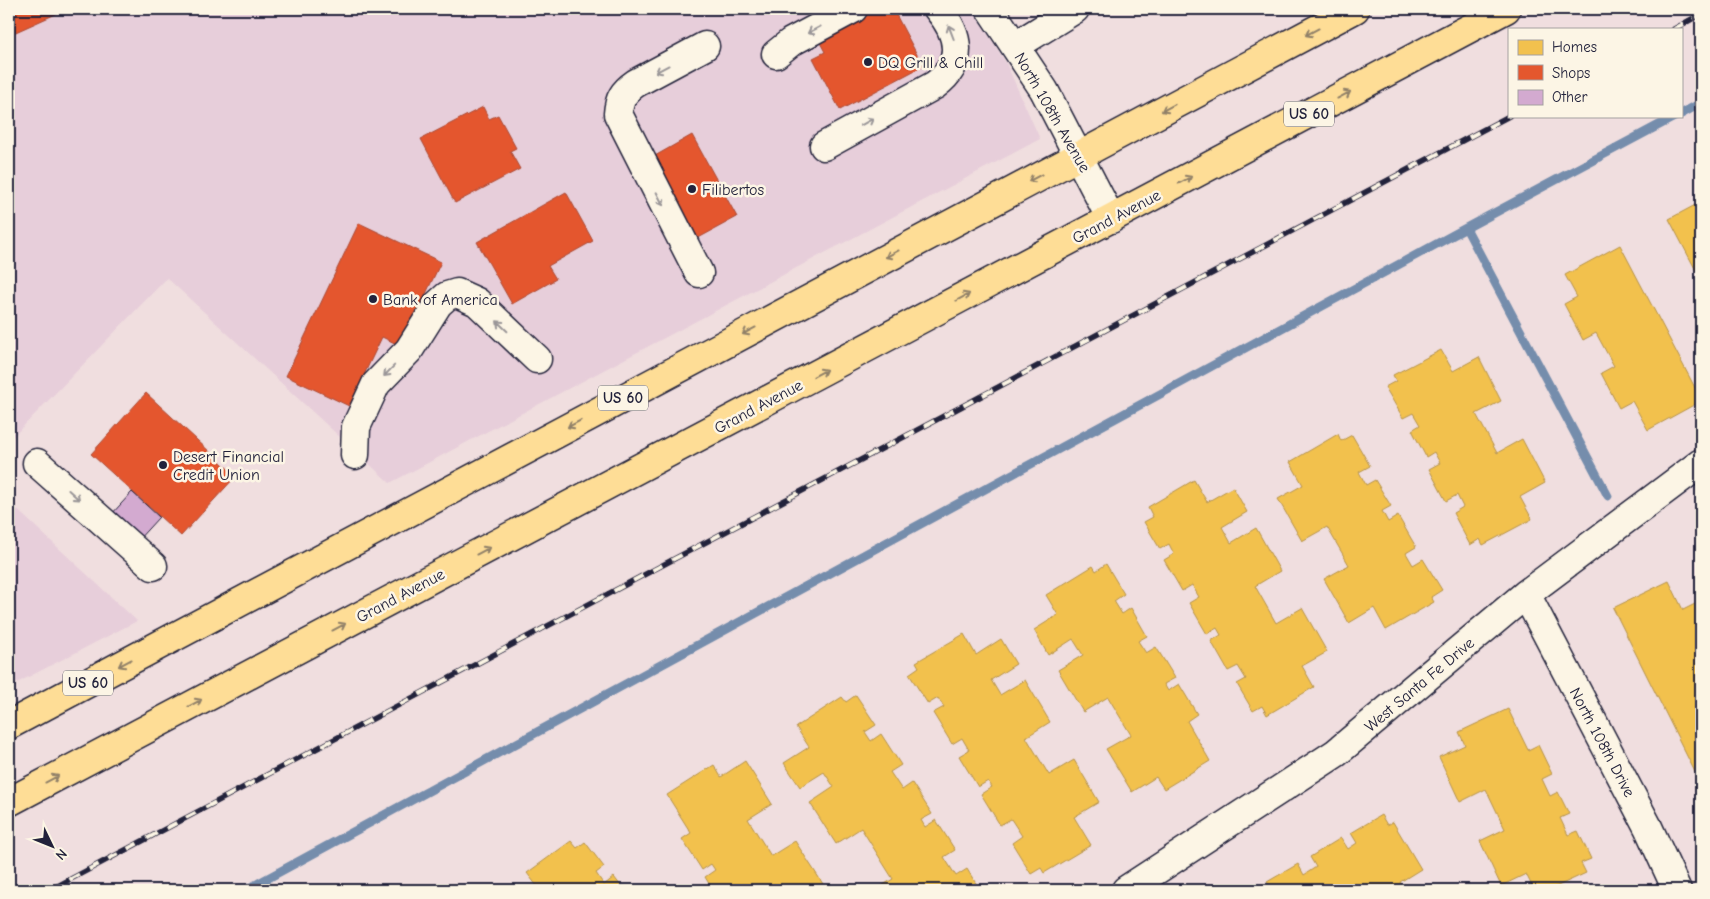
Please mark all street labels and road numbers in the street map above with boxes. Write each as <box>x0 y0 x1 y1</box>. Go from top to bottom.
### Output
street label: North 108th Avenue <box>1010 49 1094 176</box>
road number: US 60 <box>1284 102 1334 126</box>
street label: Grand Avenue <box>1069 186 1164 248</box>
street label: Grand Avenue <box>711 376 806 438</box>
road number: US 60 <box>598 386 648 410</box>
street label: Grand Avenue <box>353 565 448 627</box>
street label: West Santa Fe Drive <box>1361 634 1478 736</box>
road number: US 60 <box>63 670 113 696</box>
street label: North 108th Drive <box>1566 685 1638 800</box>

